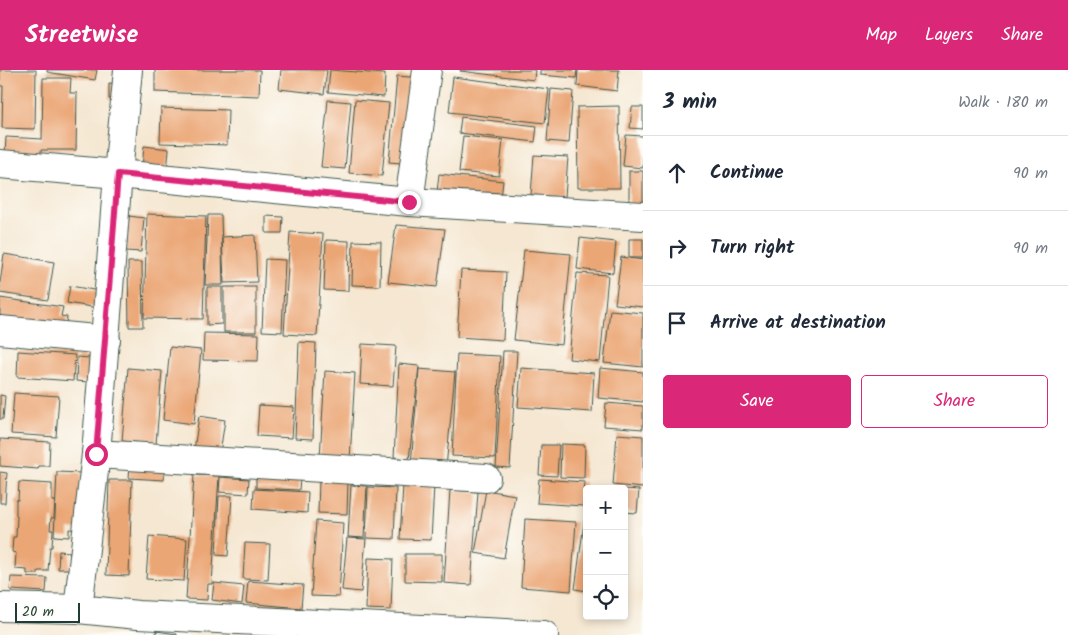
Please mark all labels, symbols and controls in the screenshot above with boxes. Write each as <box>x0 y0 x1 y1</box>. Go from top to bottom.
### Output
text: Streetwise <box>25 16 138 55</box>
text: Map <box>866 21 897 50</box>
text: Layers <box>925 21 973 50</box>
text: Share <box>1001 21 1043 50</box>
text: 3 min <box>663 86 717 119</box>
text: Walk · 180 m <box>958 90 1048 115</box>
text: Continue <box>710 158 783 188</box>
icon: ahead <box>663 159 691 187</box>
text: 90 m <box>1013 161 1048 186</box>
route end <box>398 191 421 214</box>
text: Turn right <box>710 233 795 263</box>
icon: right <box>663 234 691 262</box>
text: 90 m <box>1013 236 1048 261</box>
text: Arrive at destination <box>710 308 886 338</box>
icon: arrive <box>663 309 691 337</box>
button: Save <box>663 375 851 428</box>
button: Share <box>861 375 1048 428</box>
route start <box>85 443 108 466</box>
map controls <box>583 485 628 620</box>
button: + <box>583 485 628 530</box>
button: − <box>583 530 628 575</box>
button: locate <box>583 575 628 620</box>
scale bar <box>15 600 80 623</box>
text: 20 m <box>22 601 54 623</box>

